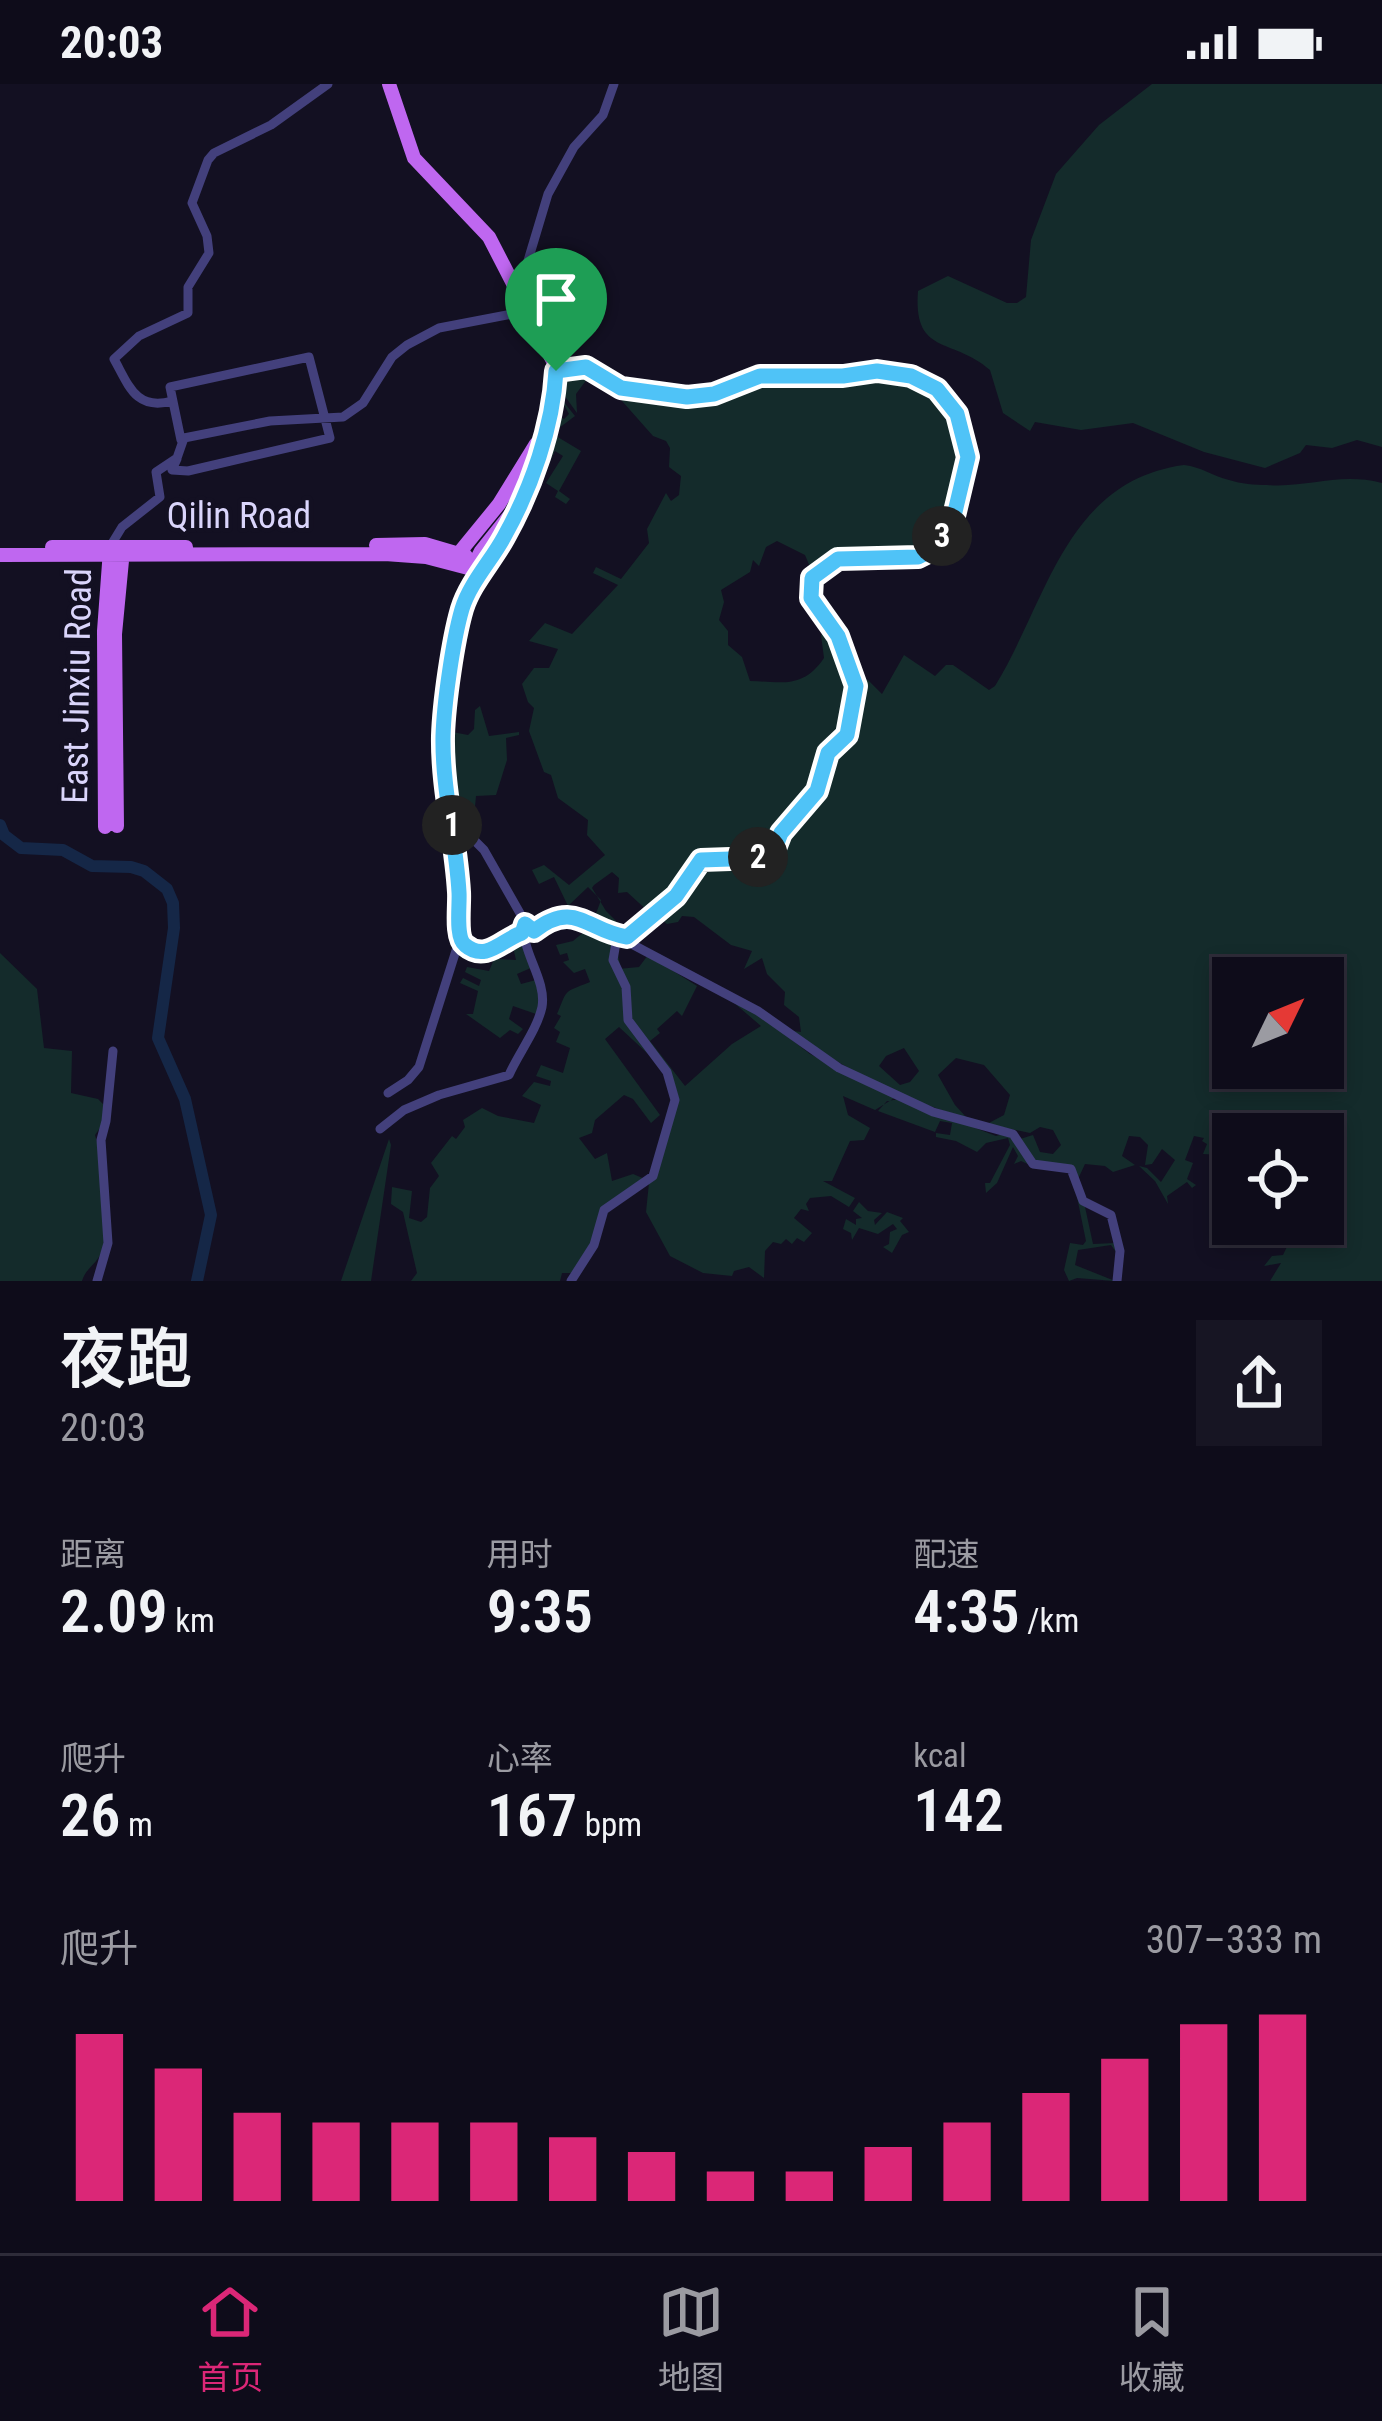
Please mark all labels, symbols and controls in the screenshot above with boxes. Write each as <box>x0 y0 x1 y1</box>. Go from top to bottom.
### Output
text: 20:03 <box>60 16 163 69</box>
pin <box>505 248 607 371</box>
icon: arrive <box>523 266 589 332</box>
street label: Qilin Road <box>167 495 311 537</box>
pin: 3 <box>912 506 972 566</box>
text: 3 <box>934 516 950 555</box>
street label: East Jinxiu Road <box>54 568 100 804</box>
pin: 1 <box>422 795 482 855</box>
text: 1 <box>444 805 460 844</box>
pin: 2 <box>728 827 788 887</box>
text: 2 <box>750 837 766 876</box>
north arrow <box>1212 957 1344 1089</box>
map controls <box>1212 957 1344 1245</box>
button: locate <box>1212 1113 1344 1245</box>
button: share <box>1196 1320 1322 1446</box>
text: 夜跑 <box>60 1321 192 1398</box>
text: 20:03 <box>60 1405 146 1451</box>
text: 距离 <box>60 1535 126 1574</box>
text: 用时 <box>487 1535 553 1574</box>
text: 配速 <box>913 1535 979 1574</box>
text: 2.09 <box>60 1576 168 1647</box>
text: 9:35 <box>487 1576 593 1647</box>
text: 4:35 <box>913 1576 1020 1647</box>
text: km <box>168 1601 215 1640</box>
text: /km <box>1020 1601 1079 1640</box>
text: kcal <box>913 1736 967 1775</box>
text: 爬升 <box>60 1739 126 1778</box>
text: 心率 <box>487 1739 553 1778</box>
text: 142 <box>913 1775 1004 1846</box>
text: 26 <box>60 1780 120 1851</box>
text: 167 <box>487 1780 577 1851</box>
text: m <box>120 1805 153 1844</box>
text: bpm <box>577 1805 642 1844</box>
text: 307–333 m <box>1146 1917 1322 1963</box>
text: 爬升 <box>60 1926 138 1972</box>
tab: 首页 <box>197 2279 263 2399</box>
tab: 地图 <box>658 2279 724 2399</box>
tab: 收藏 <box>1119 2279 1185 2399</box>

